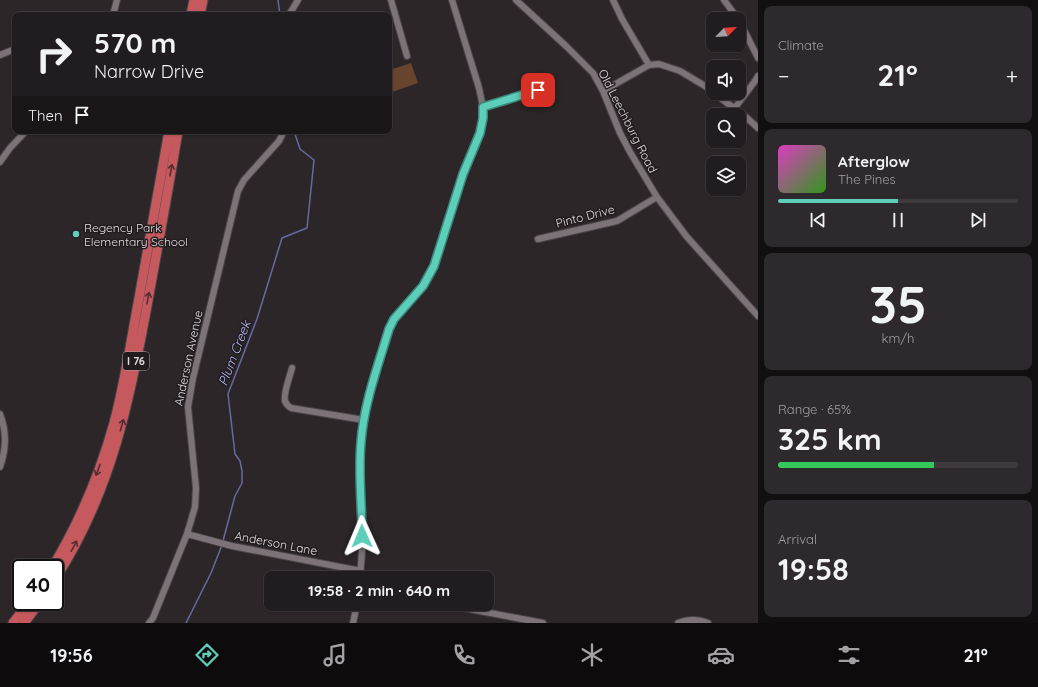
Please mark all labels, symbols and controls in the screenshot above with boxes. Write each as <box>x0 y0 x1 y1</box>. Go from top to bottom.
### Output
north arrow <box>706 12 746 52</box>
map controls <box>706 12 746 196</box>
text: 570 m <box>94 25 176 60</box>
icon: right <box>28 28 80 80</box>
text: Climate <box>778 37 824 53</box>
text: 21° <box>877 56 918 94</box>
text: Narrow Drive <box>94 60 204 83</box>
button: sound <box>706 60 746 100</box>
text: − <box>778 62 789 90</box>
text: + <box>1006 62 1018 90</box>
street label: Old Leechburg Road <box>595 67 661 175</box>
pin <box>521 73 555 107</box>
icon: arrive <box>527 79 549 101</box>
icon: arrive <box>71 104 93 126</box>
text: Then <box>28 106 63 125</box>
button: search <box>706 108 746 148</box>
text: Afterglow <box>838 152 910 171</box>
button: layers <box>706 156 746 196</box>
one-way arrow <box>168 164 176 177</box>
text: The Pines <box>838 171 896 187</box>
street label: Pinto Drive <box>554 201 616 231</box>
icon: previous <box>807 209 829 231</box>
icon: pause <box>887 209 909 231</box>
icon: next <box>967 209 989 231</box>
place label: Regency Park Elementary School <box>84 220 188 249</box>
marker: Regency Park Elementary School <box>71 229 81 239</box>
text: 35 <box>869 271 927 336</box>
one-way arrow <box>144 292 152 305</box>
street label: Anderson Avenue <box>171 309 206 407</box>
water label: Plum Creek <box>214 317 254 388</box>
text: km/h <box>882 330 914 346</box>
road number: I 76 <box>123 352 149 370</box>
text: Range · 65% <box>778 401 851 417</box>
one-way arrow <box>119 419 126 432</box>
text: 325 km <box>778 420 882 458</box>
one-way arrow <box>94 464 102 476</box>
position arrow <box>341 515 383 557</box>
street label: Anderson Lane <box>233 528 319 558</box>
text: Arrival <box>778 531 817 547</box>
one-way arrow <box>71 540 79 552</box>
text: 19:58 <box>778 550 849 588</box>
speed limit sign: 40 <box>12 559 64 611</box>
text: 19:58 · 2 min · 640 m <box>308 581 450 600</box>
icon: directions <box>193 641 221 669</box>
icon: music <box>321 641 349 669</box>
icon: phone <box>450 641 478 669</box>
icon: climate <box>578 641 606 669</box>
icon: car <box>707 641 735 669</box>
icon: filters <box>835 641 863 669</box>
text: 19:56 <box>50 644 93 667</box>
text: 21° <box>963 644 988 667</box>

